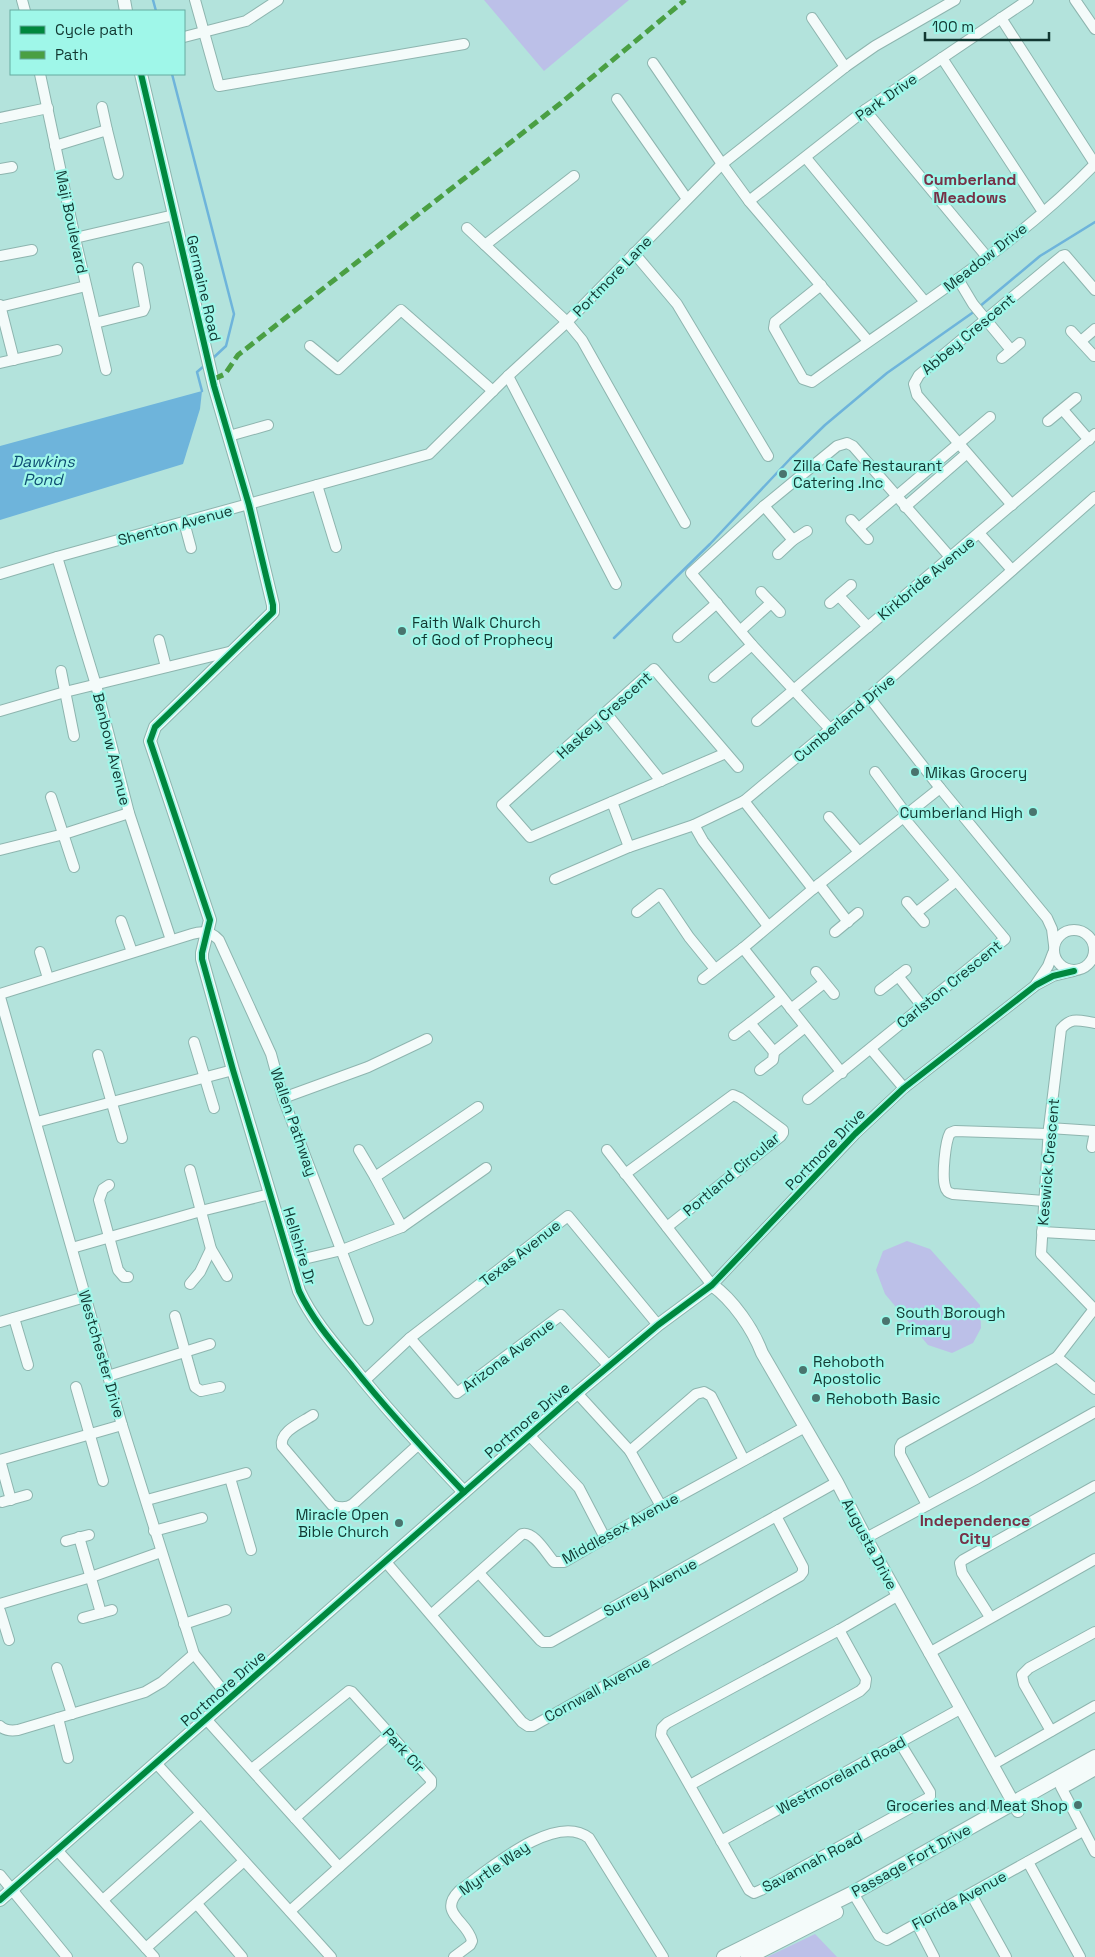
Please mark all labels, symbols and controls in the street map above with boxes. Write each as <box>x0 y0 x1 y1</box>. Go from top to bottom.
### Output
legend <box>10 10 185 75</box>
scale bar <box>925 10 1049 42</box>
text: 100 m <box>932 17 974 36</box>
text: Cycle path <box>55 20 133 39</box>
text: Path <box>55 45 88 64</box>
street label: Park Drive <box>851 69 921 125</box>
street label: Maji Boulevard <box>52 169 92 275</box>
district label: Cumberland Meadows <box>923 169 1017 208</box>
street label: Meadow Drive <box>939 218 1031 296</box>
street label: Portmore Lane <box>568 231 656 321</box>
street label: Germaine Road <box>183 233 225 343</box>
street label: Abbey Crescent <box>917 289 1019 379</box>
water label: Dawkins Pond <box>11 451 75 490</box>
place label: Zilla Cafe Restaurant Catering .Inc <box>793 456 943 492</box>
marker: Zilla Cafe Restaurant Catering .Inc <box>777 468 789 480</box>
street label: Shenton Avenue <box>116 501 235 549</box>
street label: Kirkbride Avenue <box>874 532 978 624</box>
place label: Faith Walk Church of God of Prophecy <box>412 613 553 649</box>
marker: Faith Walk Church of God of Prophecy <box>396 625 408 637</box>
street label: Haskey Crescent <box>553 667 656 763</box>
street label: Cumberland Drive <box>789 670 899 766</box>
street label: Benbow Avenue <box>89 691 135 807</box>
place label: Mikas Grocery <box>925 763 1027 782</box>
marker: Mikas Grocery <box>909 766 921 778</box>
place label: Cumberland High <box>900 803 1023 822</box>
marker: Cumberland High <box>1027 806 1039 818</box>
street label: Carlston Crescent <box>893 936 1005 1032</box>
street label: Wallen Pathway <box>267 1065 321 1179</box>
street label: Keswick Crescent <box>1033 1098 1063 1226</box>
street label: Portmore Drive <box>781 1104 869 1194</box>
street label: Portland Circular <box>679 1128 783 1220</box>
street label: Hellshire Dr <box>279 1205 321 1288</box>
street label: Texas Avenue <box>476 1215 564 1291</box>
street label: Westchester Drive <box>75 1288 129 1420</box>
place label: South Borough Primary <box>896 1303 1005 1339</box>
street label: Arizona Avenue <box>458 1314 558 1396</box>
marker: South Borough Primary <box>880 1315 892 1327</box>
place label: Rehoboth Apostolic <box>813 1352 885 1388</box>
marker: Rehoboth Apostolic <box>797 1364 809 1376</box>
street label: Portmore Drive <box>480 1378 574 1462</box>
place label: Rehoboth Basic <box>826 1389 940 1408</box>
marker: Rehoboth Basic <box>810 1392 822 1404</box>
street label: Middlesex Avenue <box>558 1488 682 1568</box>
street label: Augusta Drive <box>838 1495 902 1593</box>
place label: Miracle Open Bible Church <box>295 1505 389 1541</box>
district label: Independence City <box>920 1510 1030 1549</box>
marker: Miracle Open Bible Church <box>393 1517 405 1529</box>
street label: Surrey Avenue <box>600 1553 700 1621</box>
street label: Portmore Drive <box>176 1646 270 1730</box>
street label: Cornwall Avenue <box>541 1652 653 1726</box>
street label: Park Cir <box>379 1724 429 1777</box>
street label: Westmoreland Road <box>773 1732 909 1818</box>
place label: Groceries and Meat Shop <box>886 1796 1068 1815</box>
marker: Groceries and Meat Shop <box>1072 1799 1084 1811</box>
street label: Passage Fort Drive <box>848 1819 974 1901</box>
street label: Savannah Road <box>759 1828 865 1896</box>
street label: Myrtle Way <box>455 1837 533 1899</box>
street label: Florida Avenue <box>908 1866 1010 1934</box>

